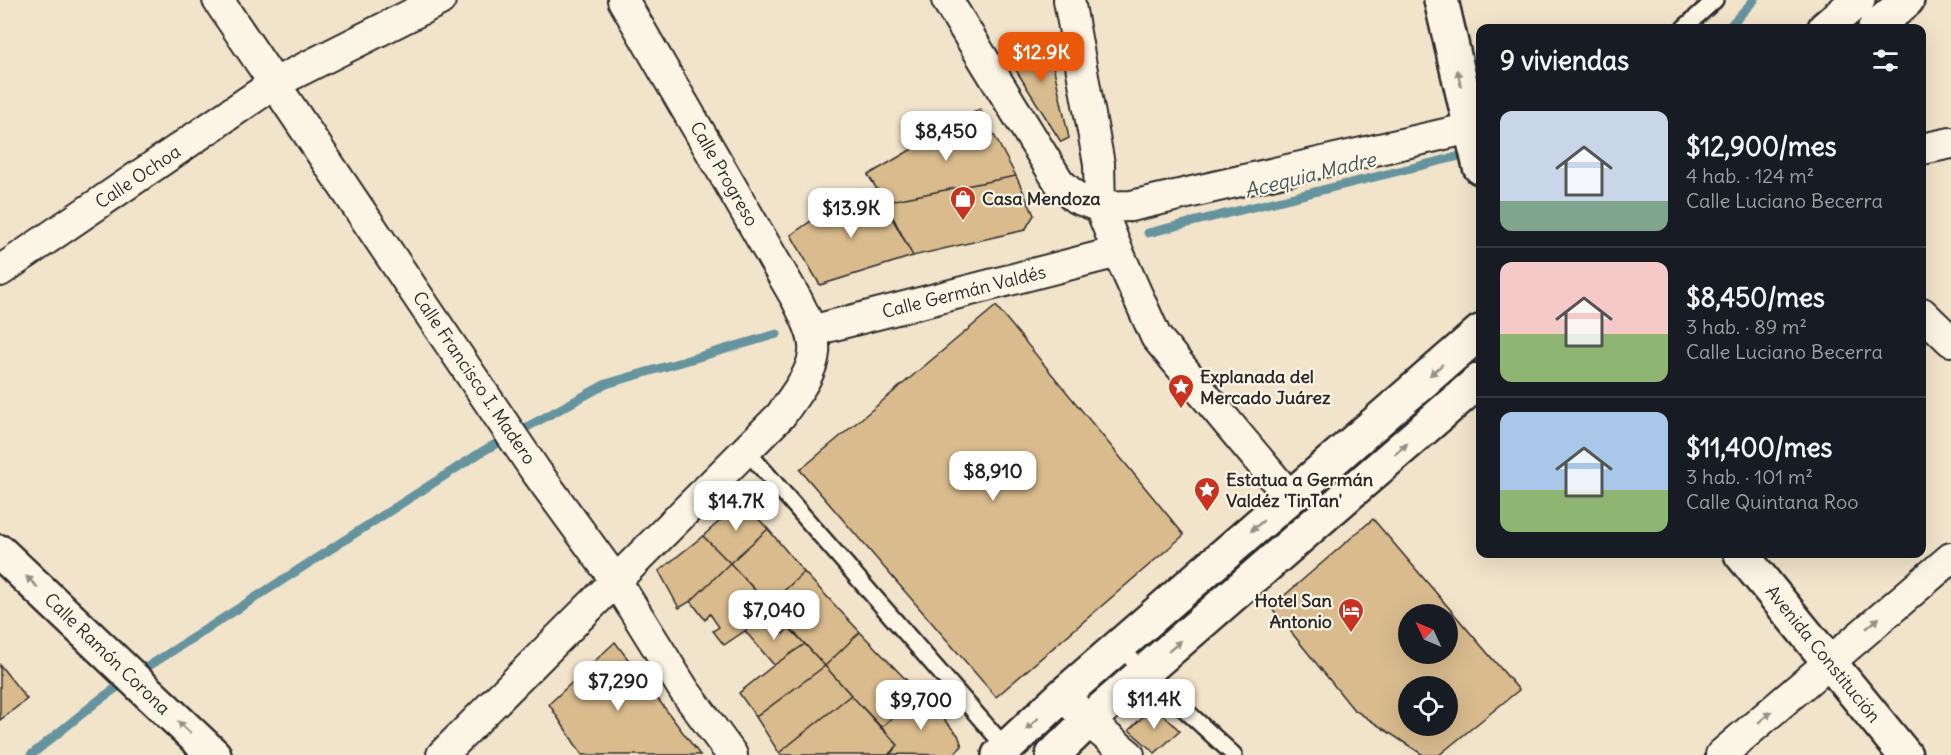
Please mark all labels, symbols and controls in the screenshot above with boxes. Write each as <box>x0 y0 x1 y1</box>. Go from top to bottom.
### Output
pin: $12.9K <box>992 32 1090 83</box>
text: $12.9K <box>1012 39 1070 64</box>
text: 9 viviendas <box>1500 44 1629 77</box>
icon: filters <box>1869 44 1902 77</box>
one-way arrow <box>1454 68 1463 87</box>
pin: $8,450 <box>897 111 995 162</box>
street label: Calle Progreso <box>685 117 764 230</box>
text: $8,450 <box>915 118 977 143</box>
text: $12,900/mes <box>1686 130 1837 163</box>
icon: home <box>1548 135 1620 207</box>
street label: Calle Ochoa <box>91 140 185 213</box>
water label: Acequia Madre <box>1242 146 1379 203</box>
text: 4 hab. · 124 m² <box>1686 163 1814 188</box>
shop icon: Casa Mendoza <box>948 184 978 222</box>
place label: Casa Mendoza <box>982 187 1101 210</box>
pin: $13.9K <box>802 188 900 239</box>
text: Calle Luciano Becerra <box>1686 188 1883 213</box>
text: $13.9K <box>822 195 880 220</box>
street label: Calle Germán Valdés <box>880 260 1048 323</box>
text: $8,450/mes <box>1686 281 1825 314</box>
icon: home <box>1548 286 1620 358</box>
street label: Calle Francisco I. Madero <box>408 287 541 469</box>
text: 3 hab. · 89 m² <box>1686 314 1807 339</box>
text: Calle Luciano Becerra <box>1686 339 1883 364</box>
one-way arrow <box>1429 363 1444 376</box>
place label: Explanada del Mercado Juárez <box>1200 365 1331 409</box>
place icon: Explanada del Mercado Juárez <box>1166 372 1196 410</box>
text: $11,400/mes <box>1686 431 1832 464</box>
icon: home <box>1548 436 1620 508</box>
one-way arrow <box>1393 443 1408 456</box>
pin: $8,910 <box>944 451 1042 502</box>
text: $8,910 <box>963 458 1023 483</box>
text: 3 hab. · 101 m² <box>1686 464 1813 489</box>
place label: Estatua a Germán Valdéz 'TinTan' <box>1226 468 1374 512</box>
place icon: Estatua a Germán Valdéz 'TinTan' <box>1192 475 1222 513</box>
pin: $14.7K <box>687 481 785 532</box>
text: $14.7K <box>708 488 764 513</box>
text: Calle Quintana Roo <box>1686 489 1859 514</box>
one-way arrow <box>1250 519 1265 532</box>
one-way arrow <box>26 576 40 590</box>
street label: Avenida Constitución <box>1761 580 1886 727</box>
street label: Calle Ramón Corona <box>40 588 175 720</box>
place label: Hotel San Antonio <box>1254 589 1333 633</box>
pin: $7,040 <box>725 590 823 641</box>
hotel icon: Hotel San Antonio <box>1336 596 1366 634</box>
text: $7,040 <box>743 597 805 622</box>
north arrow <box>1398 604 1458 664</box>
map controls <box>1398 604 1458 736</box>
one-way arrow <box>1865 617 1880 630</box>
one-way arrow <box>1167 640 1182 653</box>
pin: $7,290 <box>569 661 667 712</box>
text: $7,290 <box>588 668 648 693</box>
button: locate <box>1398 676 1458 736</box>
pin: $11.4K <box>1105 679 1203 730</box>
pin: $9,700 <box>872 680 970 731</box>
text: $11.4K <box>1127 686 1181 711</box>
text: $9,700 <box>890 687 952 712</box>
one-way arrow <box>1757 710 1773 723</box>
one-way arrow <box>1025 716 1039 730</box>
one-way arrow <box>177 721 192 734</box>

